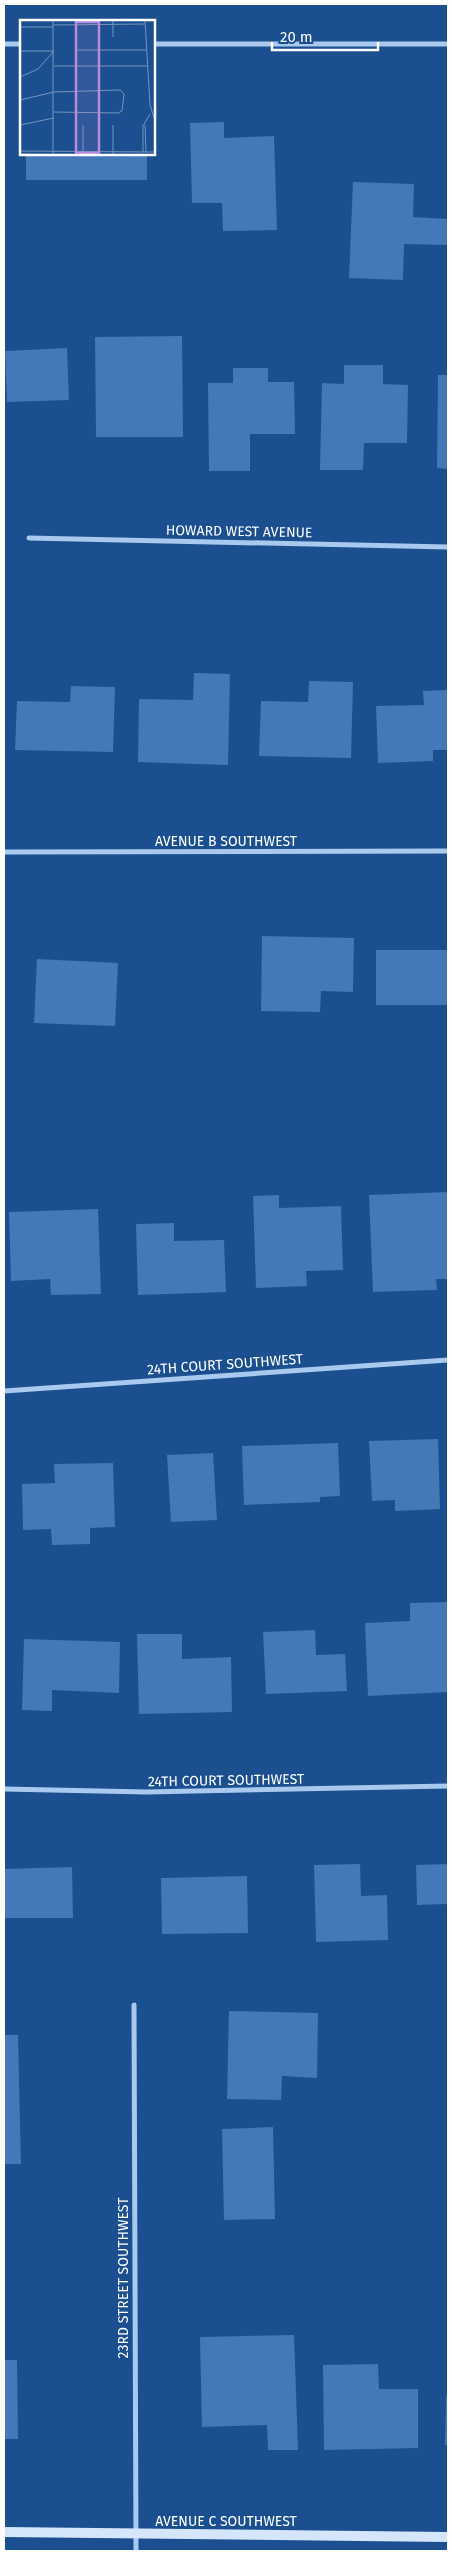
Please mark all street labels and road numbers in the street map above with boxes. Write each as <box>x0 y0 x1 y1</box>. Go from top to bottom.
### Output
street label: HOWARD WEST AVENUE <box>166 522 312 541</box>
street label: AVENUE B SOUTHWEST <box>155 833 298 850</box>
street label: 24TH COURT SOUTHWEST <box>147 1351 304 1378</box>
street label: 24TH COURT SOUTHWEST <box>148 1771 305 1790</box>
street label: 23RD STREET SOUTHWEST <box>115 2197 132 2358</box>
street label: AVENUE C SOUTHWEST <box>155 2513 298 2530</box>

